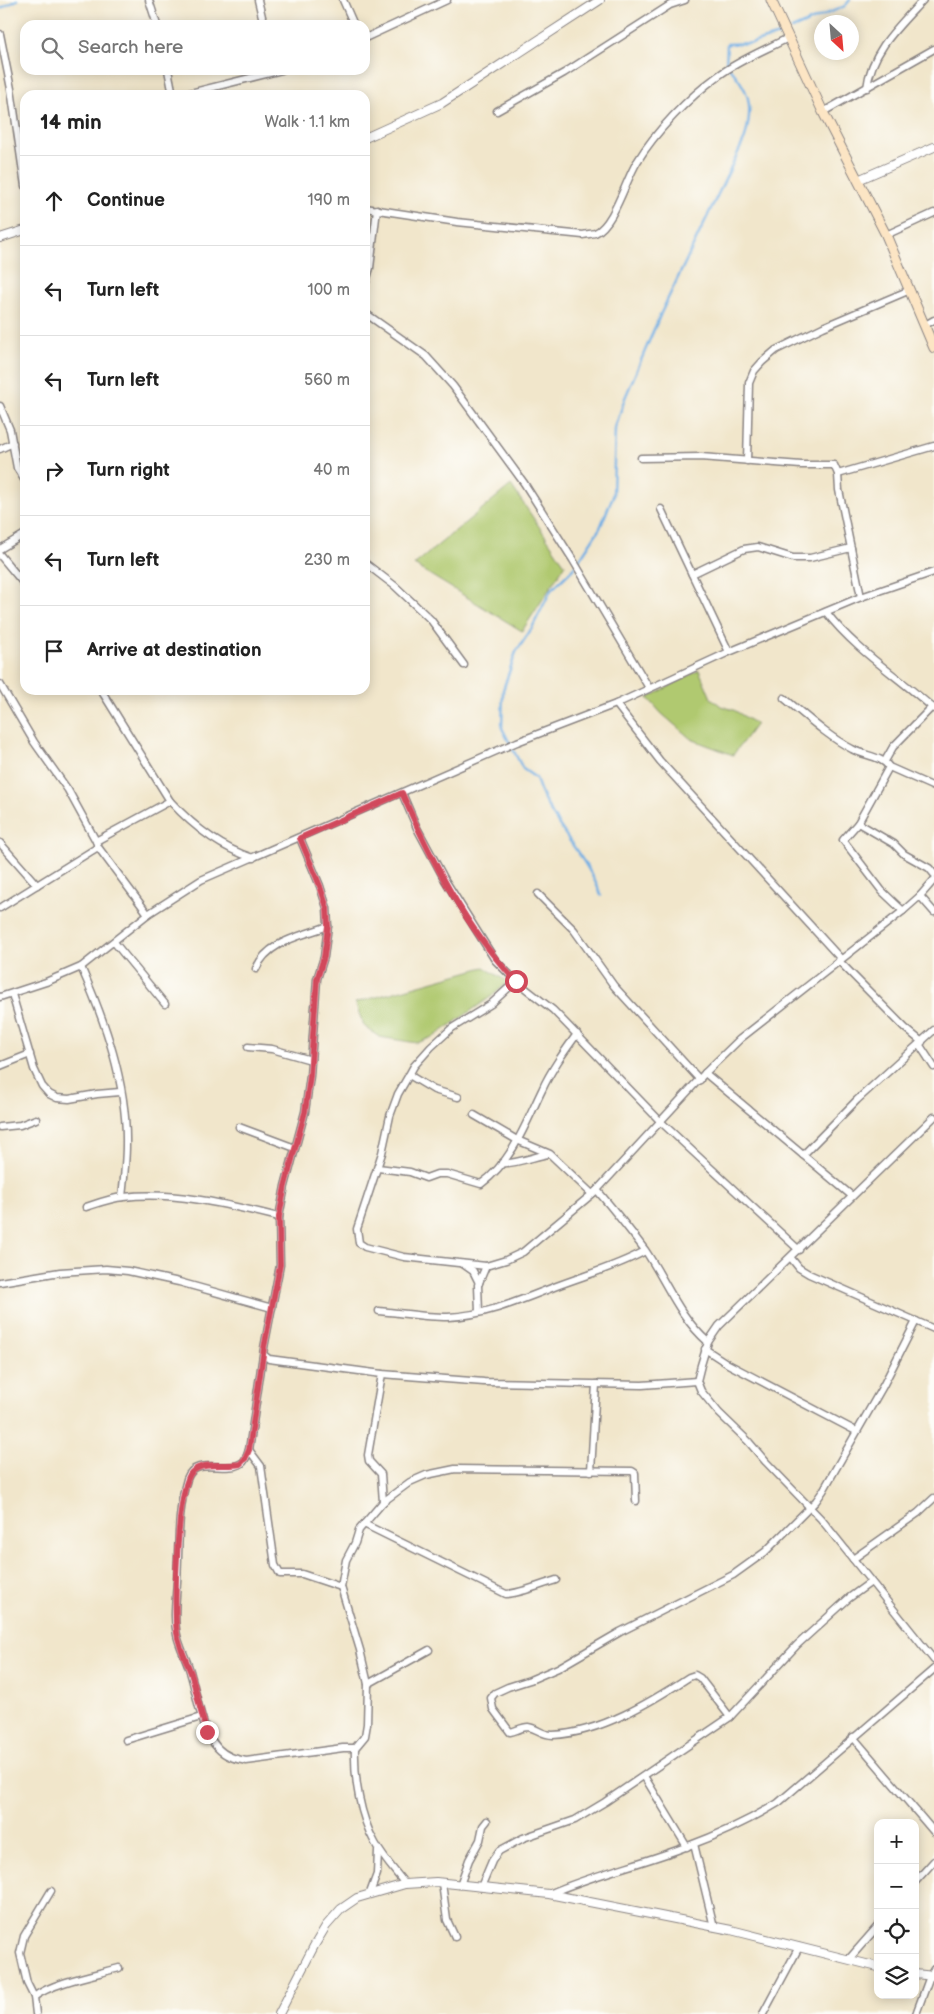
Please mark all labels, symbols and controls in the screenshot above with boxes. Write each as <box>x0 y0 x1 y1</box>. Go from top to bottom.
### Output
north arrow <box>814 15 859 60</box>
search box <box>20 20 370 75</box>
icon: search <box>38 34 66 62</box>
text: Search here <box>78 36 183 59</box>
text: 14 min <box>40 110 102 135</box>
text: Walk · 1.1 km <box>265 113 350 132</box>
icon: ahead <box>40 187 68 215</box>
text: Continue <box>87 189 165 212</box>
text: 190 m <box>308 191 350 210</box>
icon: left <box>40 277 68 305</box>
text: Turn left <box>87 279 159 302</box>
text: 100 m <box>307 281 350 300</box>
icon: left <box>40 367 68 395</box>
text: Turn left <box>87 369 159 392</box>
text: 560 m <box>304 371 350 390</box>
icon: right <box>40 457 68 485</box>
text: Turn right <box>87 459 170 482</box>
text: 40 m <box>313 461 350 480</box>
icon: left <box>40 547 68 575</box>
text: Turn left <box>87 549 159 572</box>
text: 230 m <box>304 551 350 570</box>
icon: arrive <box>40 637 68 665</box>
text: Arrive at destination <box>87 639 262 662</box>
route start <box>505 970 528 993</box>
route end <box>196 1721 219 1744</box>
map controls <box>874 1819 919 1999</box>
button: + <box>874 1819 919 1864</box>
button: − <box>874 1864 919 1909</box>
button: locate <box>874 1909 919 1954</box>
button: layers <box>874 1954 919 1999</box>

